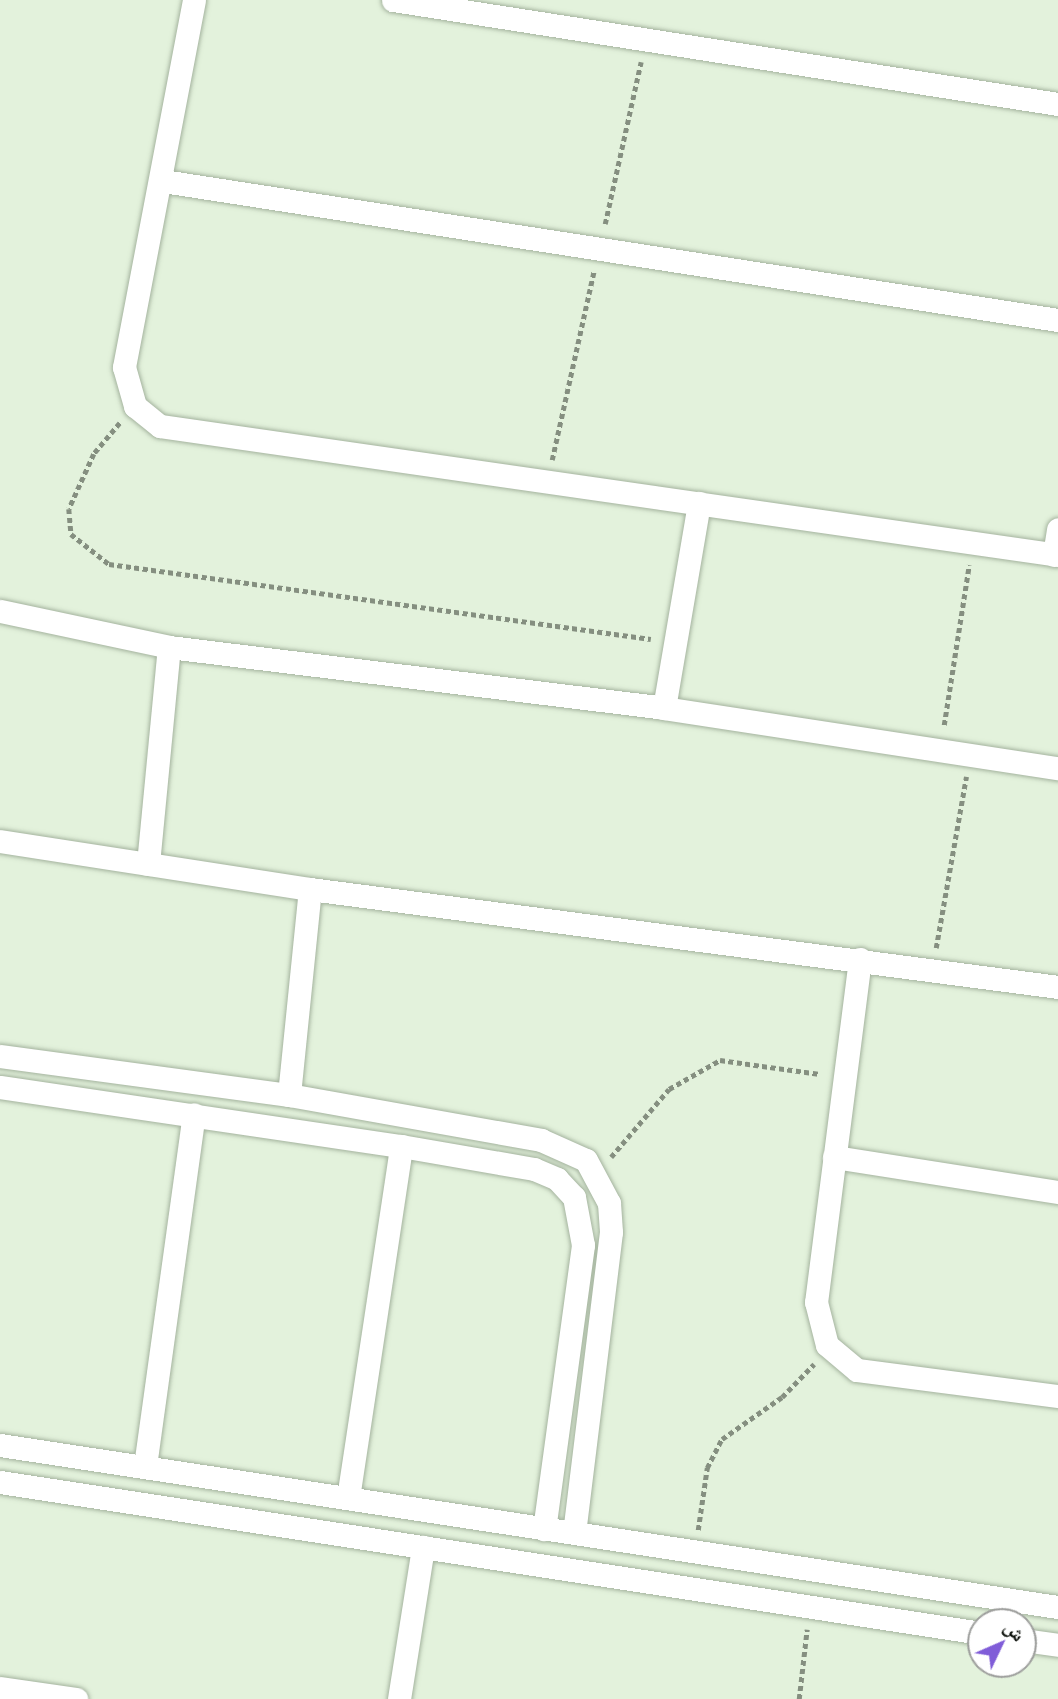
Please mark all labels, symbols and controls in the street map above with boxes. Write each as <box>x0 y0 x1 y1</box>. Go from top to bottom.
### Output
north arrow <box>967 1608 1037 1678</box>
text: ش <box>999 1613 1033 1647</box>

